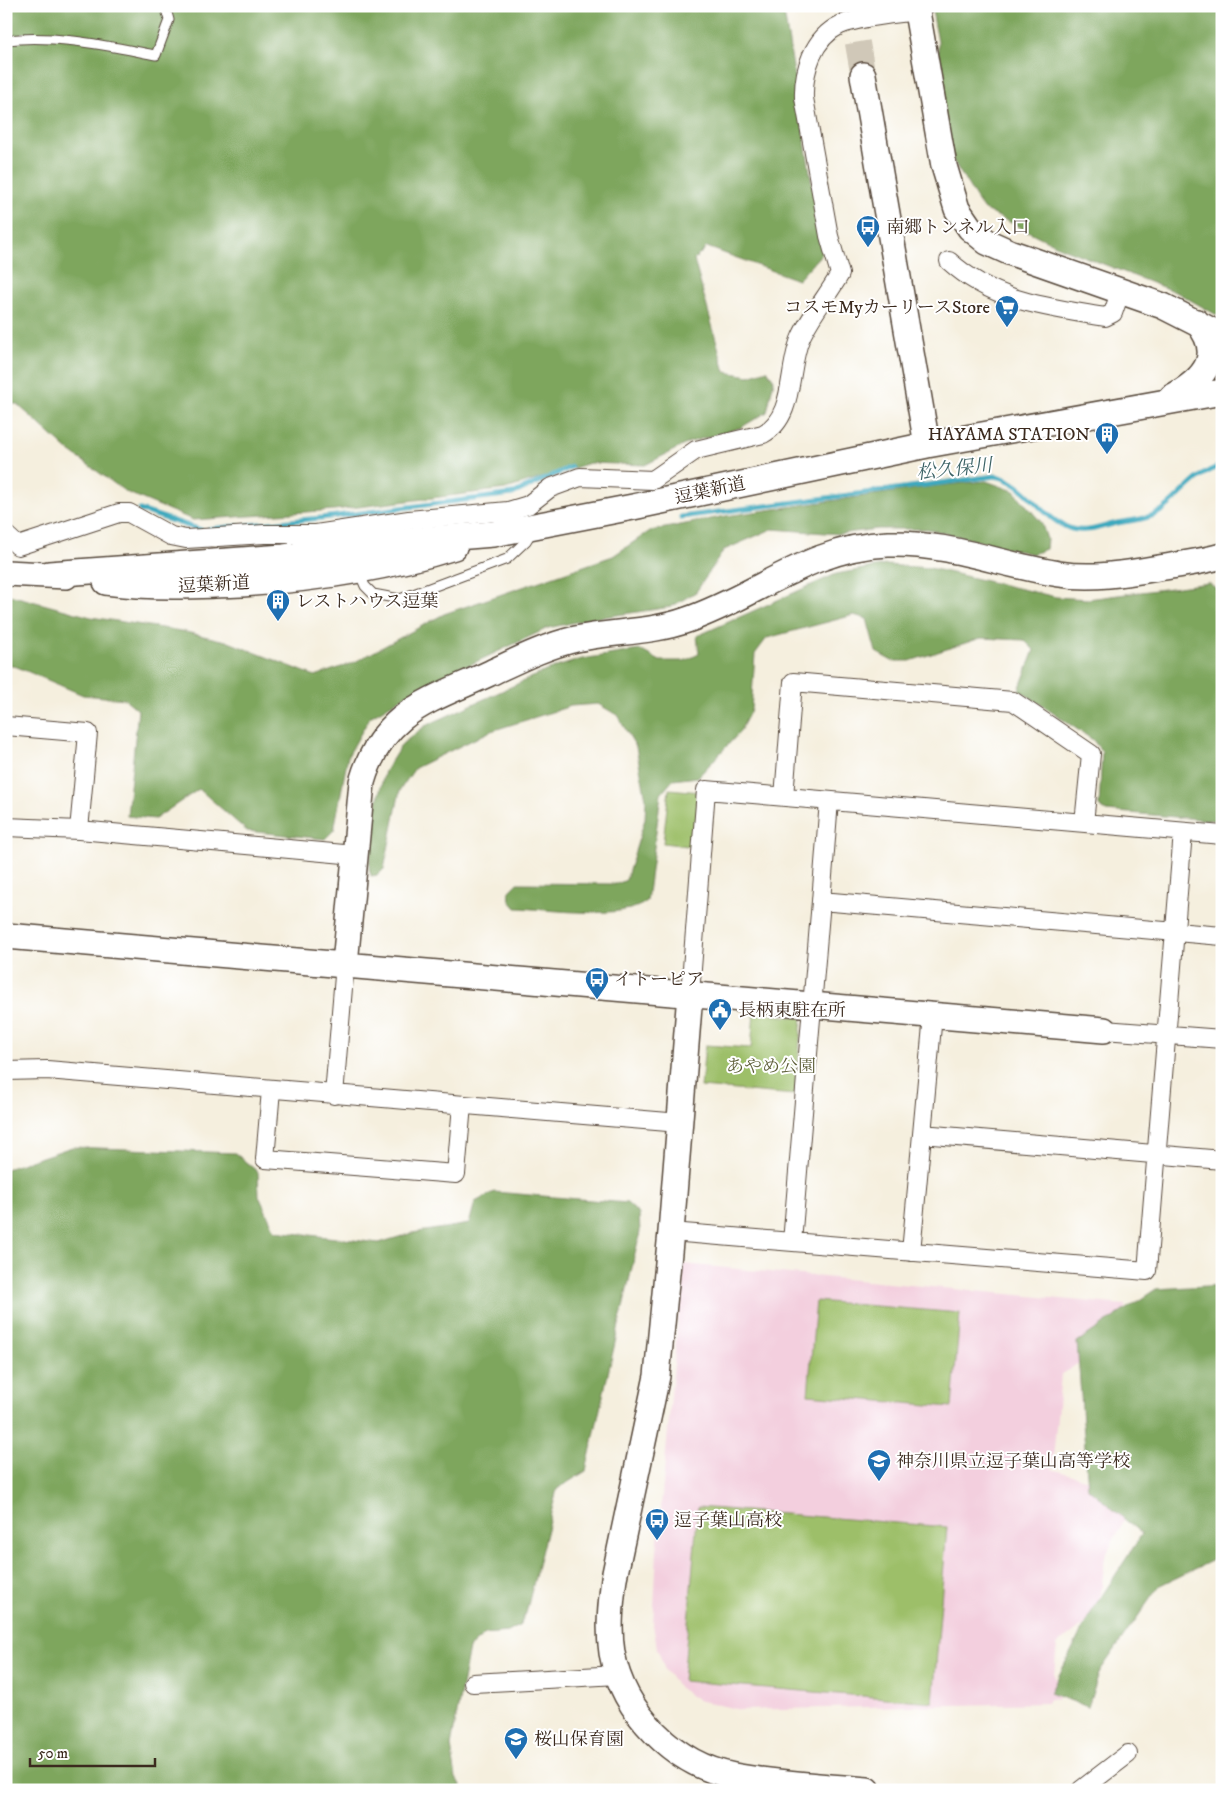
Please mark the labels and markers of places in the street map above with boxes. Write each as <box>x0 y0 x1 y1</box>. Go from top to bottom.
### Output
bus stop icon: 南郷トンネル入口 <box>855 214 881 248</box>
place label: 南郷トンネル入口 <box>886 217 1029 239</box>
supermarket icon: コスモMyカーリースStore <box>994 294 1020 328</box>
place label: コスモMyカーリースStore <box>784 297 990 319</box>
building icon: HAYAMA STATION <box>1094 421 1120 455</box>
place label: HAYAMA STATION <box>928 424 1090 446</box>
building icon: レストハウス逗葉 <box>265 588 291 622</box>
place label: レストハウス逗葉 <box>296 591 439 613</box>
bus stop icon: イトーピア <box>584 966 610 1000</box>
place label: イトーピア <box>614 969 704 991</box>
public building icon: 長柄東駐在所 <box>707 997 733 1031</box>
place label: 長柄東駐在所 <box>738 1000 846 1022</box>
school or university icon: 神奈川県立逗子葉山高等学校 <box>866 1448 892 1482</box>
place label: 神奈川県立逗子葉山高等学校 <box>896 1451 1130 1473</box>
bus stop icon: 逗子葉山高校 <box>644 1507 670 1541</box>
place label: 逗子葉山高校 <box>674 1510 782 1532</box>
school or university icon: 桜山保育園 <box>503 1726 529 1760</box>
place label: 桜山保育園 <box>534 1729 624 1751</box>

